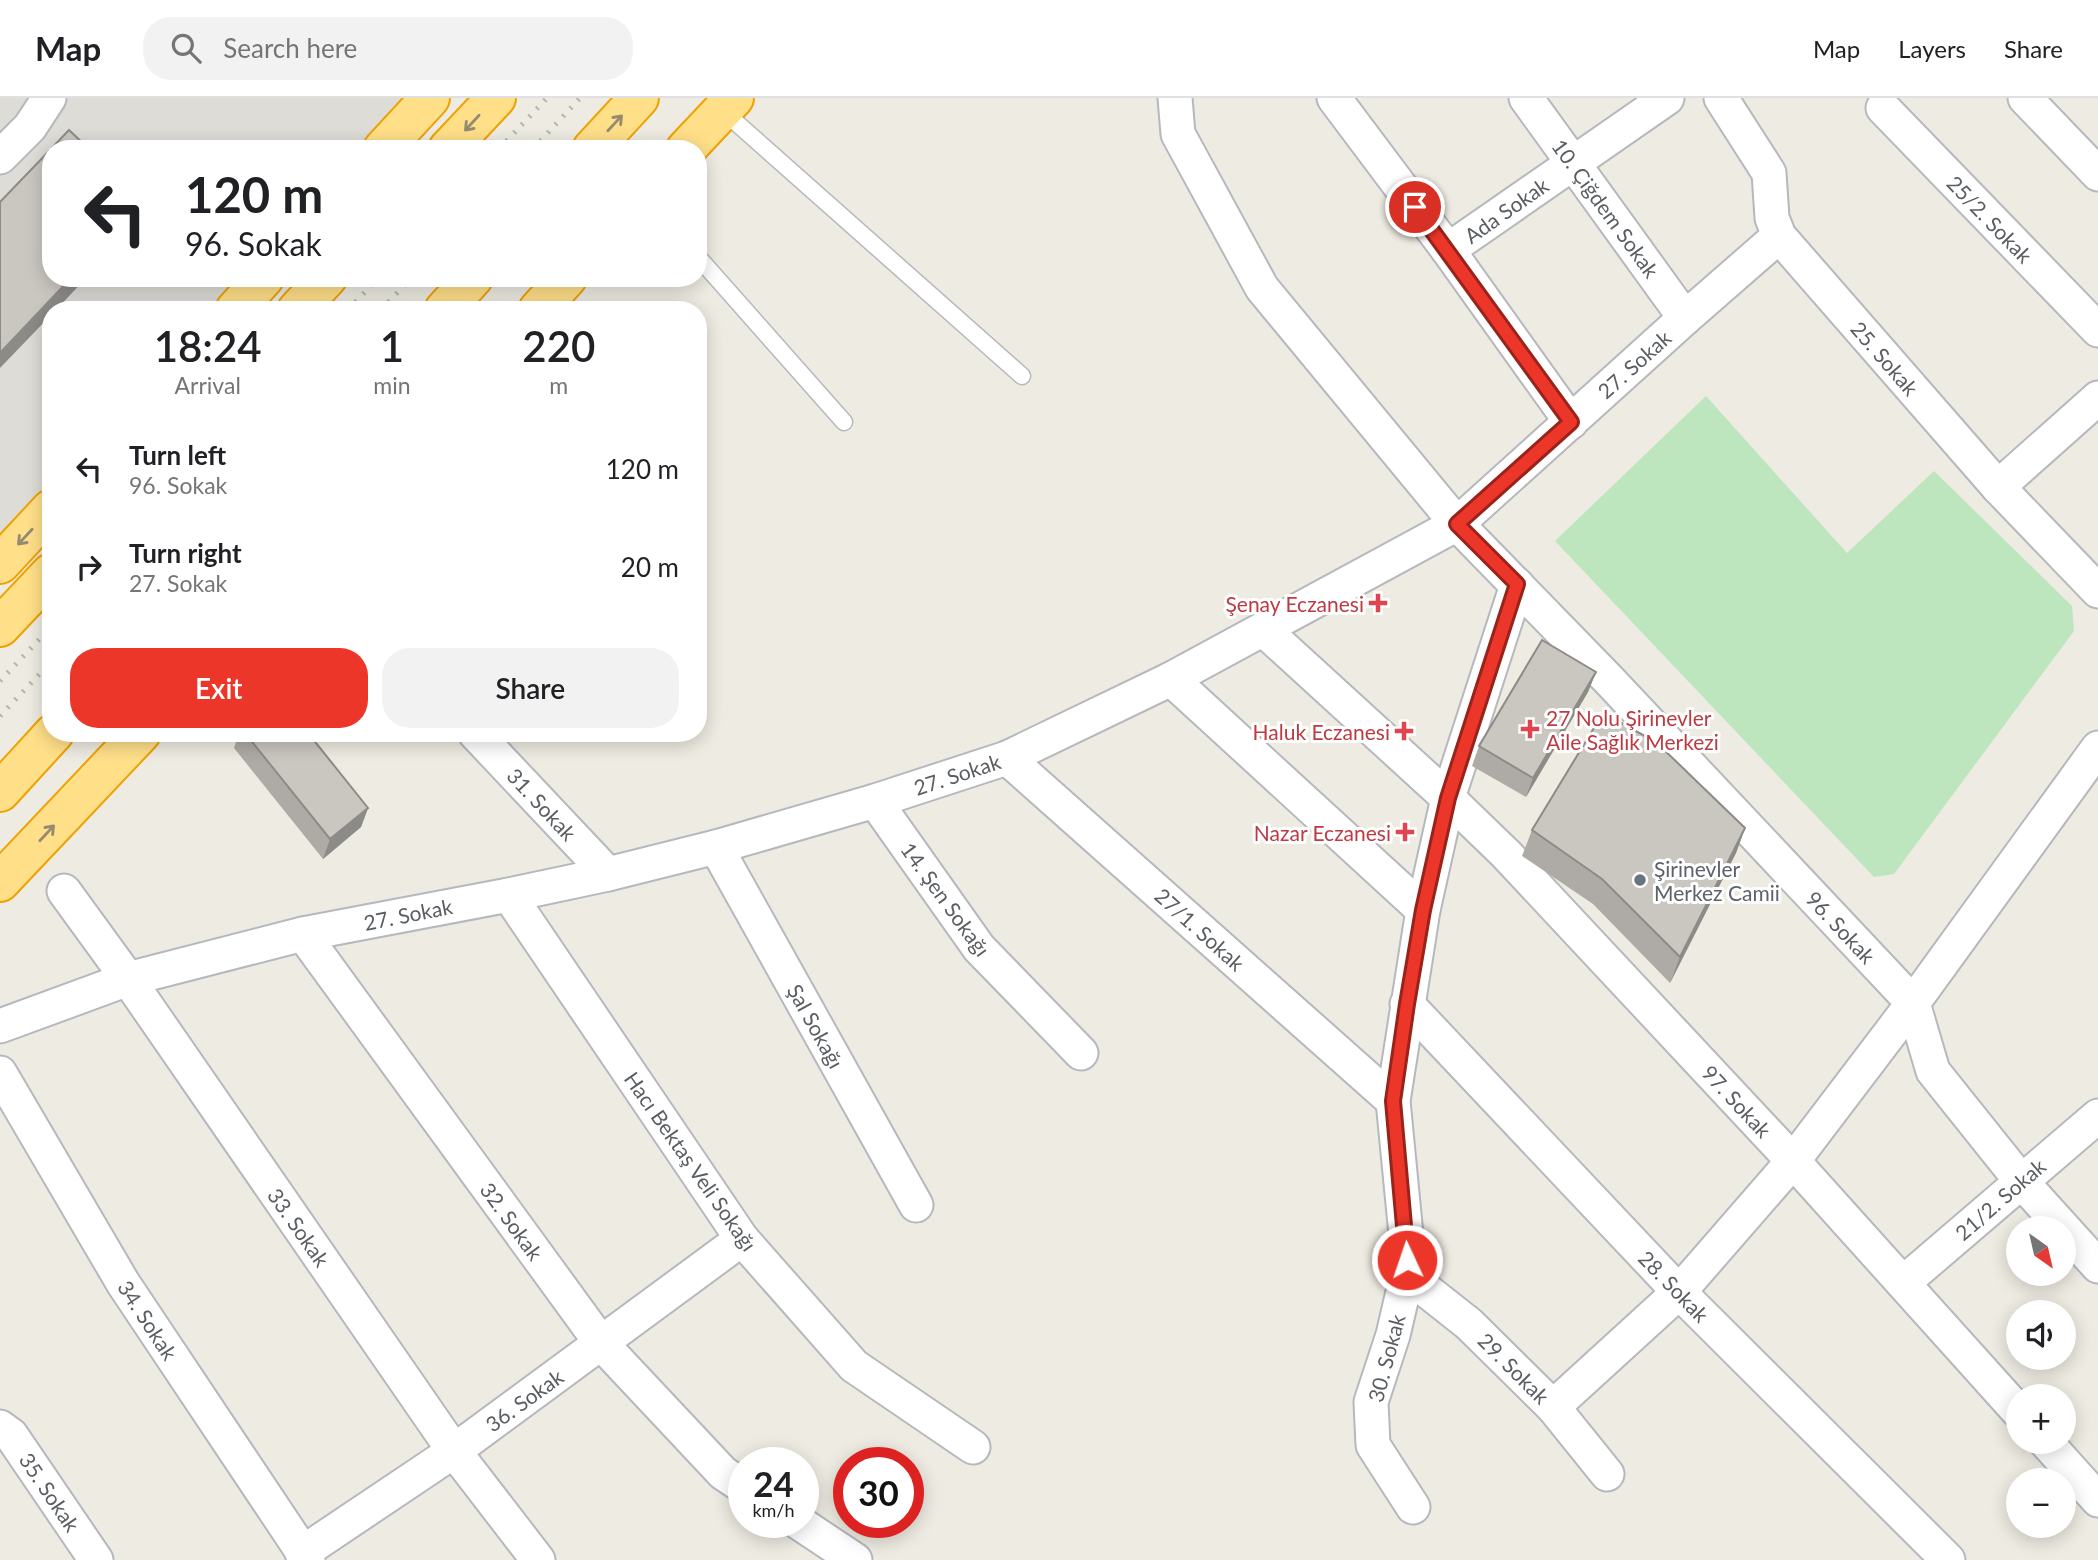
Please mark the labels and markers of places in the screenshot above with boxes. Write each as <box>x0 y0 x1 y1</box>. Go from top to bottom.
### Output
pin <box>1385 177 1445 237</box>
place label: Şenay Eczanesi <box>1225 591 1364 616</box>
marker: Şenay Eczanesi <box>1370 595 1386 611</box>
place label: 27 Nolu Şirinevler Aile Sağlık Merkezi <box>1546 705 1719 754</box>
place label: Haluk Eczanesi <box>1253 719 1390 744</box>
marker: 27 Nolu Şirinevler Aile Sağlık Merkezi <box>1520 719 1540 739</box>
marker: Haluk Eczanesi <box>1396 723 1412 739</box>
place label: Nazar Eczanesi <box>1254 820 1391 845</box>
marker: Nazar Eczanesi <box>1397 824 1413 840</box>
place label: Şirinevler Merkez Camii <box>1654 856 1780 905</box>
marker: Şirinevler Merkez Camii <box>1632 872 1648 888</box>

